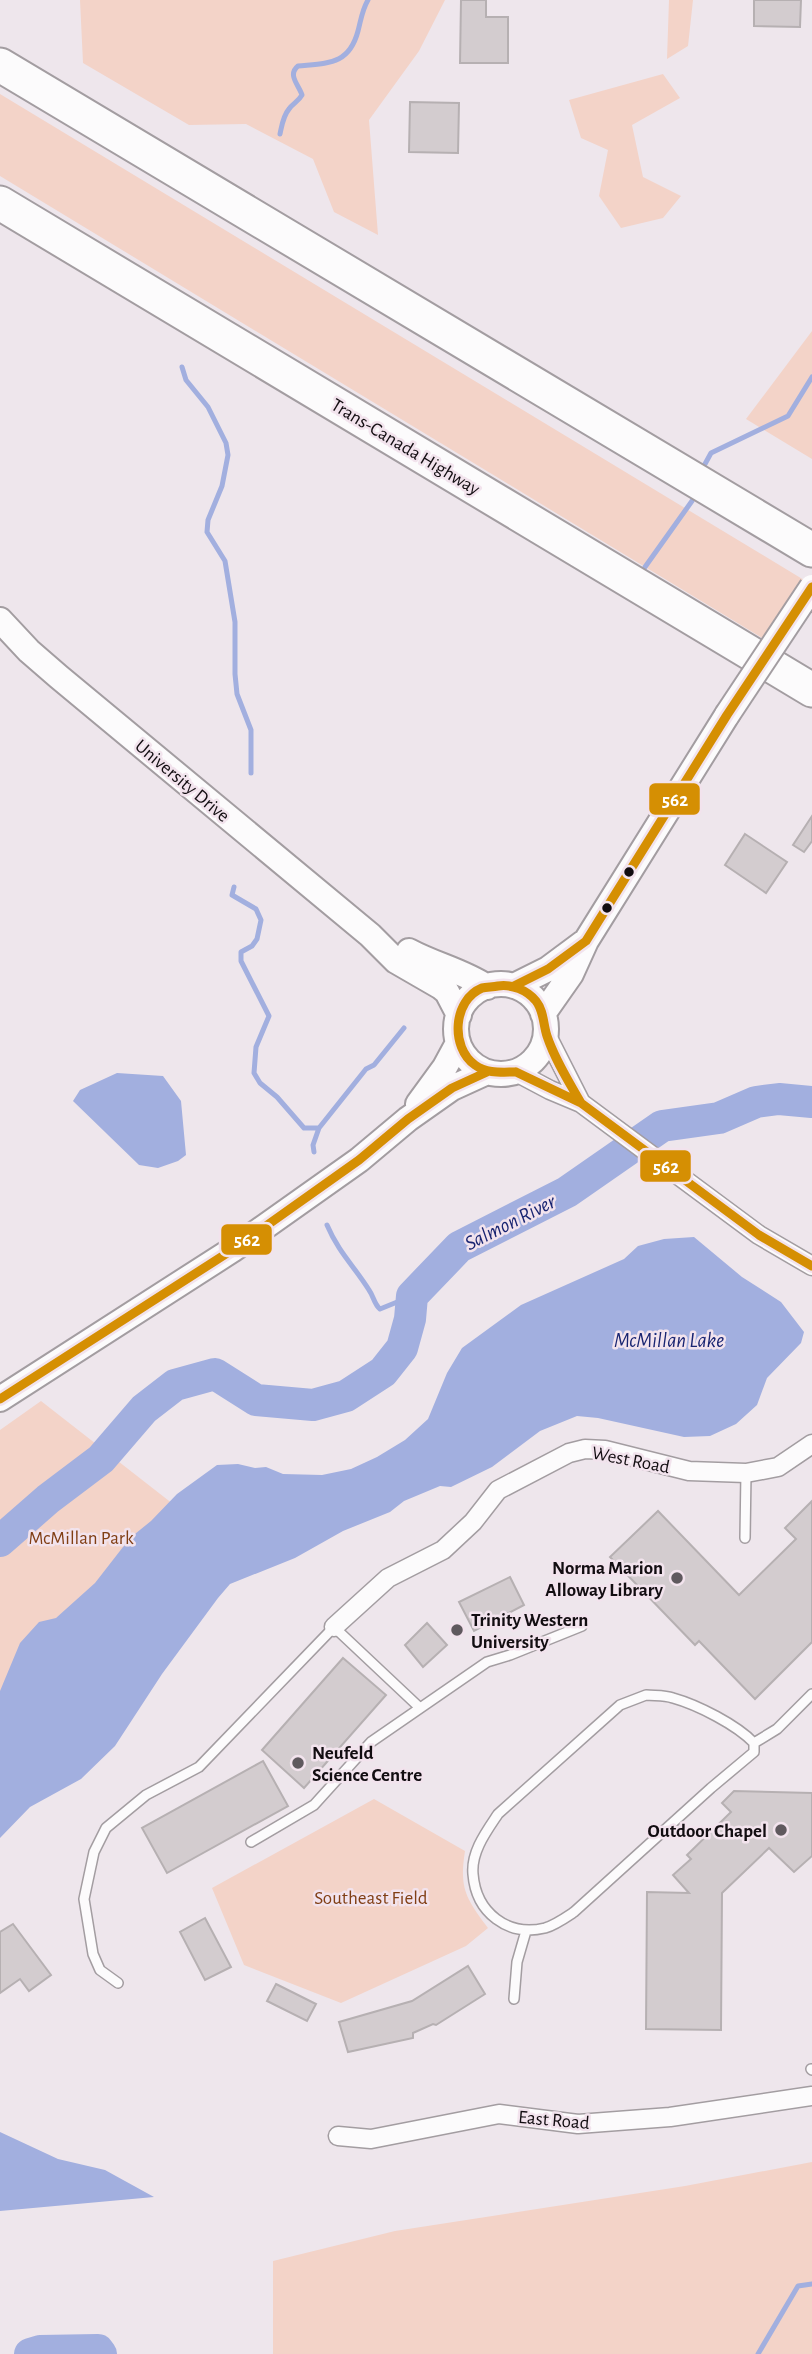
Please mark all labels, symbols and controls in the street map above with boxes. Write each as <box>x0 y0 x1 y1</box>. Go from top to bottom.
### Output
street label: Trans-Canada Highway <box>328 395 483 499</box>
street label: University Drive <box>131 736 233 826</box>
line badge: 562 <box>648 782 701 816</box>
text: 562 <box>662 791 688 810</box>
unlabelled marker <box>622 865 636 879</box>
unlabelled marker <box>600 901 614 915</box>
line badge: 562 <box>639 1149 692 1183</box>
text: 562 <box>653 1158 679 1177</box>
water label: Salmon River <box>461 1190 560 1254</box>
line badge: 562 <box>220 1223 273 1256</box>
text: 562 <box>234 1231 260 1250</box>
water label: McMillan Lake <box>614 1330 724 1351</box>
street label: West Road <box>590 1444 671 1477</box>
park label: McMillan Park <box>28 1529 134 1548</box>
place label: Norma Marion Alloway Library <box>545 1559 663 1600</box>
marker: Norma Marion Alloway Library <box>669 1570 685 1586</box>
place label: Trinity Western University <box>471 1611 588 1652</box>
marker: Trinity Western University <box>449 1622 465 1638</box>
place label: Neufeld Science Centre <box>312 1744 422 1785</box>
marker: Neufeld Science Centre <box>290 1755 306 1771</box>
place label: Outdoor Chapel <box>648 1822 767 1841</box>
marker: Outdoor Chapel <box>773 1822 789 1838</box>
park label: Southeast Field <box>314 1889 428 1908</box>
street label: East Road <box>517 2108 591 2133</box>

